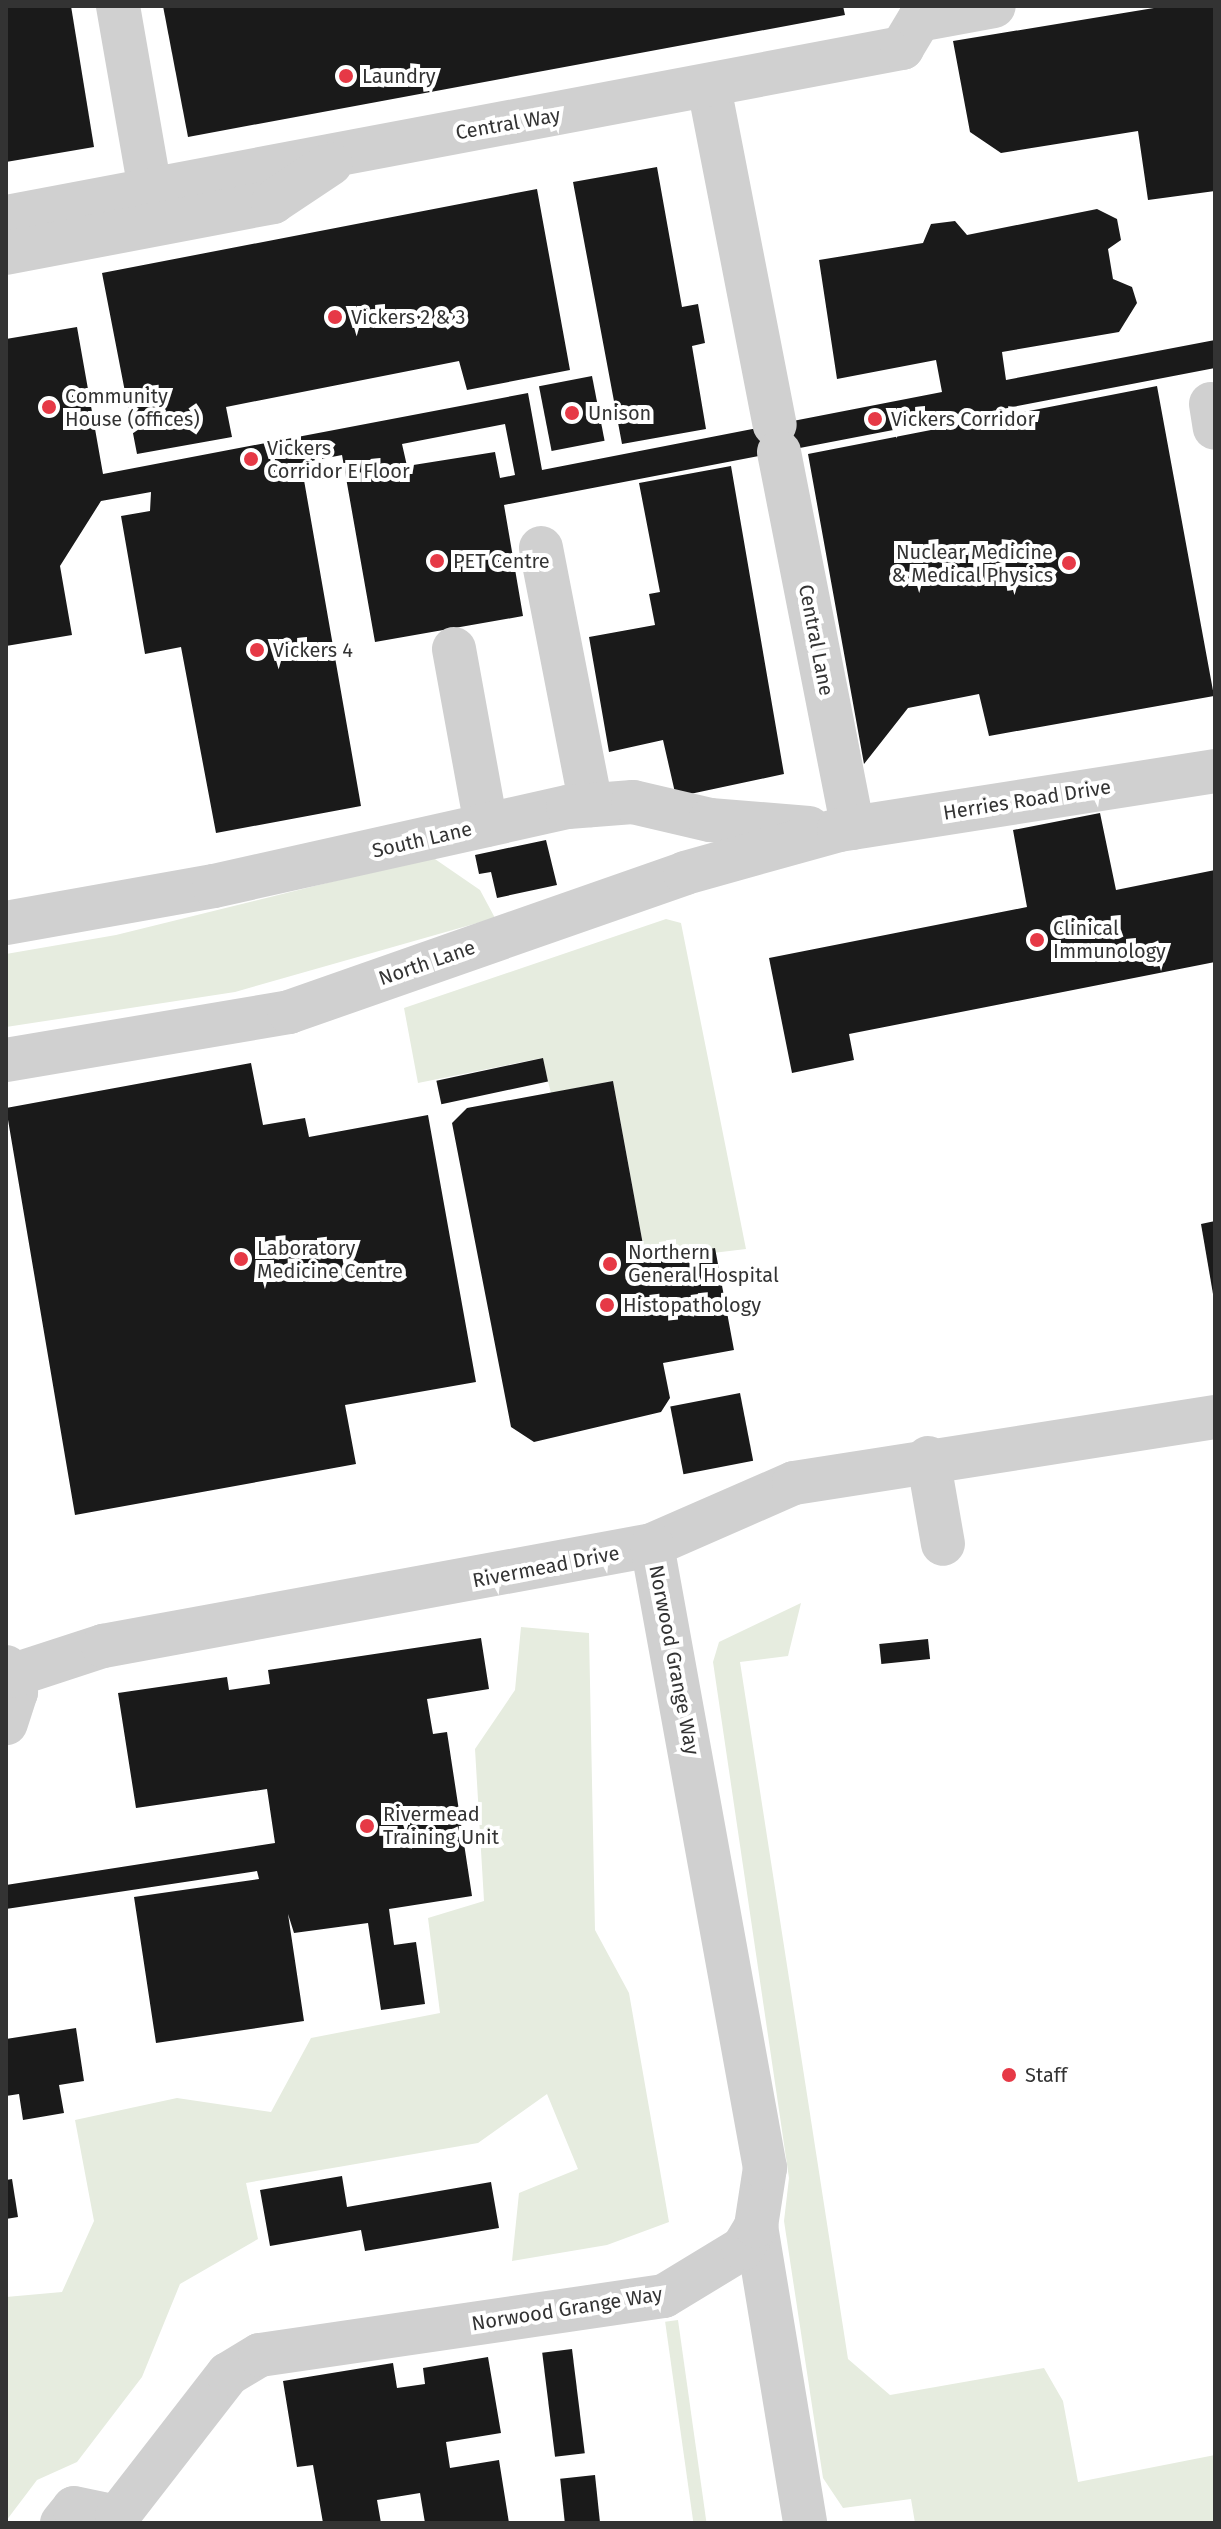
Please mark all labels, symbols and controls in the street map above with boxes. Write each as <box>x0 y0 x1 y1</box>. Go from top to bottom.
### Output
place label: Laundry <box>362 64 436 88</box>
marker: Laundry <box>337 67 355 85</box>
street label: Central Way <box>454 103 562 145</box>
place label: Vickers 2 & 3 <box>351 305 465 329</box>
marker: Vickers 2 & 3 <box>326 308 344 326</box>
place label: Community House (offices) <box>65 384 200 431</box>
marker: Community House (offices) <box>40 398 58 416</box>
place label: Unison <box>588 401 651 425</box>
marker: Unison <box>563 404 581 422</box>
place label: Vickers Corridor <box>891 407 1035 431</box>
marker: Vickers Corridor <box>866 410 884 428</box>
place label: Vickers Corridor E Floor <box>267 436 410 483</box>
marker: Vickers Corridor E Floor <box>242 450 260 468</box>
place label: Nuclear Medicine & Medical Physics <box>891 540 1053 587</box>
place label: PET Centre <box>453 549 550 573</box>
marker: PET Centre <box>428 552 446 570</box>
marker: Nuclear Medicine & Medical Physics <box>1060 554 1078 572</box>
street label: Central Lane <box>793 582 839 698</box>
place label: Vickers 4 <box>273 638 353 662</box>
marker: Vickers 4 <box>248 641 266 659</box>
street label: Herries Road Drive <box>941 775 1113 825</box>
street label: South Lane <box>370 817 474 863</box>
place label: Clinical Immunology <box>1053 916 1166 963</box>
marker: Clinical Immunology <box>1028 931 1046 949</box>
street label: North Lane <box>376 935 478 991</box>
place label: Laboratory Medicine Centre <box>257 1236 403 1283</box>
place label: Northern General Hospital <box>628 1240 779 1287</box>
marker: Laboratory Medicine Centre <box>232 1250 250 1268</box>
marker: Northern General Hospital <box>599 1253 621 1275</box>
place label: Histopathology <box>623 1293 761 1317</box>
marker: Histopathology <box>598 1296 616 1314</box>
street label: Rivermead Drive <box>471 1541 621 1593</box>
street label: Norwood Grange Way <box>644 1563 704 1757</box>
place label: Rivermead Training Unit <box>383 1802 499 1849</box>
marker: Rivermead Training Unit <box>358 1817 376 1835</box>
place label: Staff <box>1025 2063 1067 2087</box>
marker: Staff <box>1000 2066 1018 2084</box>
street label: Norwood Grange Way <box>470 2282 664 2336</box>

